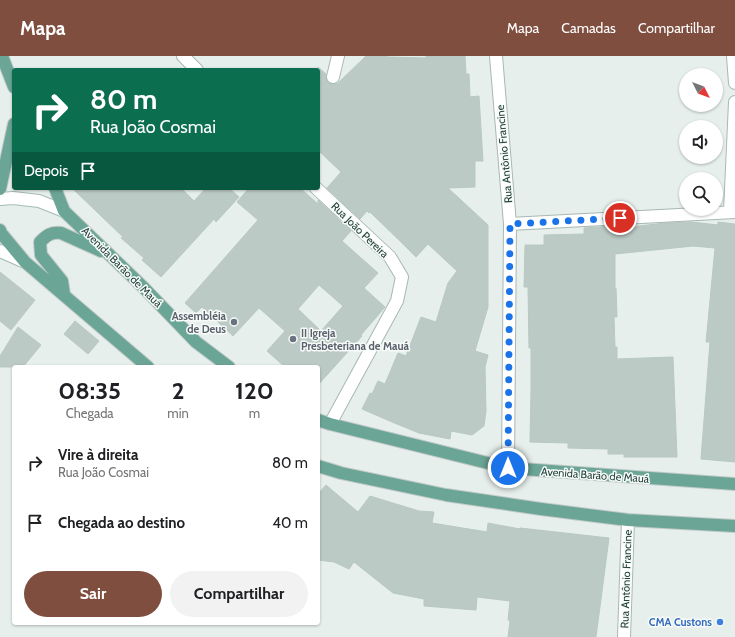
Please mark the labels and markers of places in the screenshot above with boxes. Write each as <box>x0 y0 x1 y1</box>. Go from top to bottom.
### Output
pin <box>603 201 637 235</box>
place label: Assembléia de Deus <box>172 309 227 336</box>
marker: Assembléia de Deus <box>229 317 239 327</box>
place label: II Igreja Presbeteriana de Mauá <box>301 326 410 353</box>
marker: II Igreja Presbeteriana de Mauá <box>288 334 298 344</box>
place label: CMA Custons <box>649 615 712 629</box>
marker: CMA Custons <box>715 617 725 627</box>

